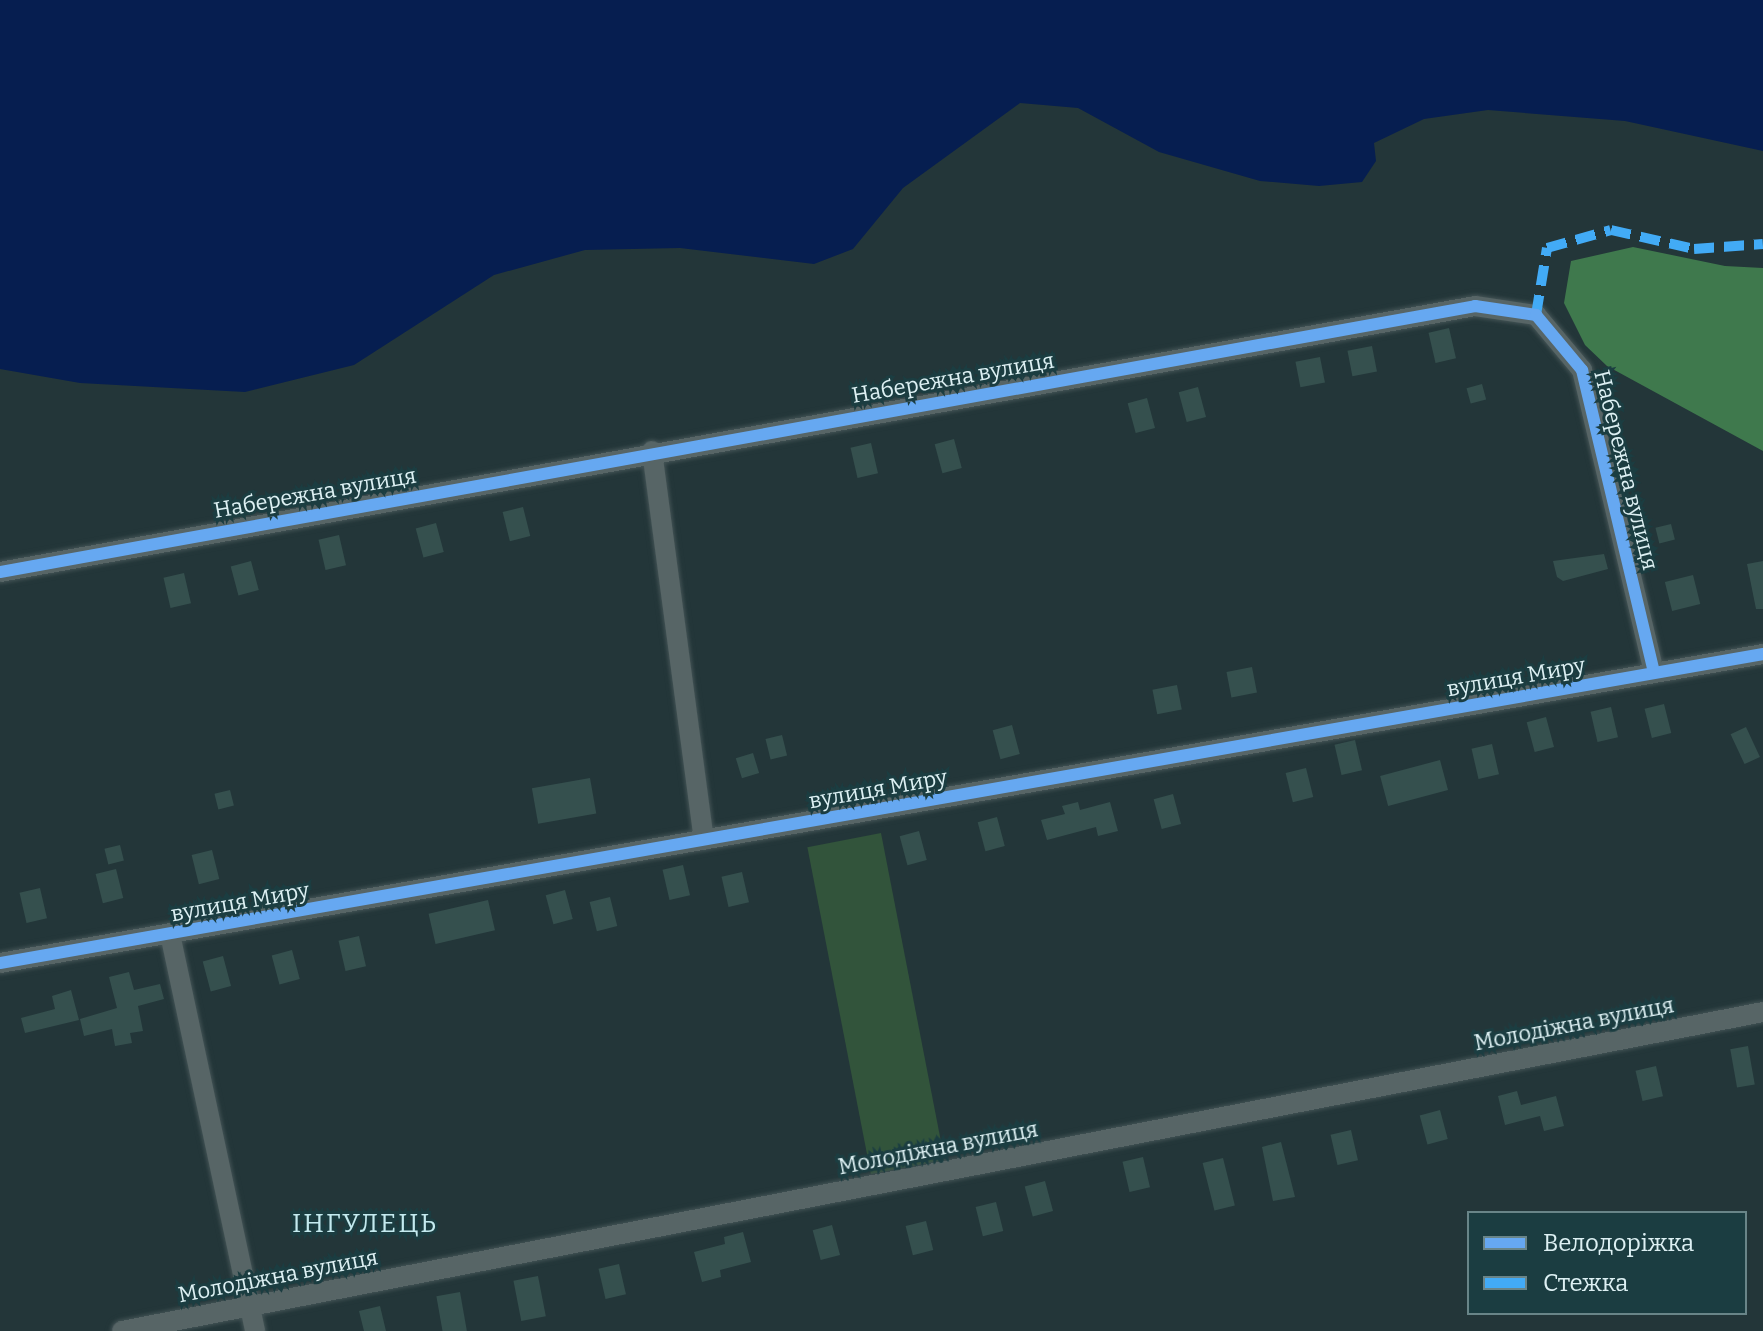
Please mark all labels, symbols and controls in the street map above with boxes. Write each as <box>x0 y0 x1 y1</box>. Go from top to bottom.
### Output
street label: Набережна вулиця <box>850 347 1056 409</box>
street label: Набережна вулиця <box>1588 367 1664 573</box>
street label: Набережна вулиця <box>212 462 418 524</box>
street label: вулиця Миру <box>1445 652 1587 702</box>
street label: вулиця Миру <box>807 764 949 814</box>
street label: вулиця Миру <box>169 877 311 927</box>
street label: Молодіжна вулиця <box>1472 992 1676 1056</box>
street label: Молодіжна вулиця <box>836 1116 1040 1180</box>
district label: ІНГУЛЕЦЬ <box>292 1208 438 1240</box>
legend <box>1467 1211 1747 1315</box>
text: Велодоріжка <box>1543 1229 1694 1257</box>
street label: Молодіжна вулиця <box>176 1244 380 1308</box>
text: Стежка <box>1543 1269 1628 1297</box>

